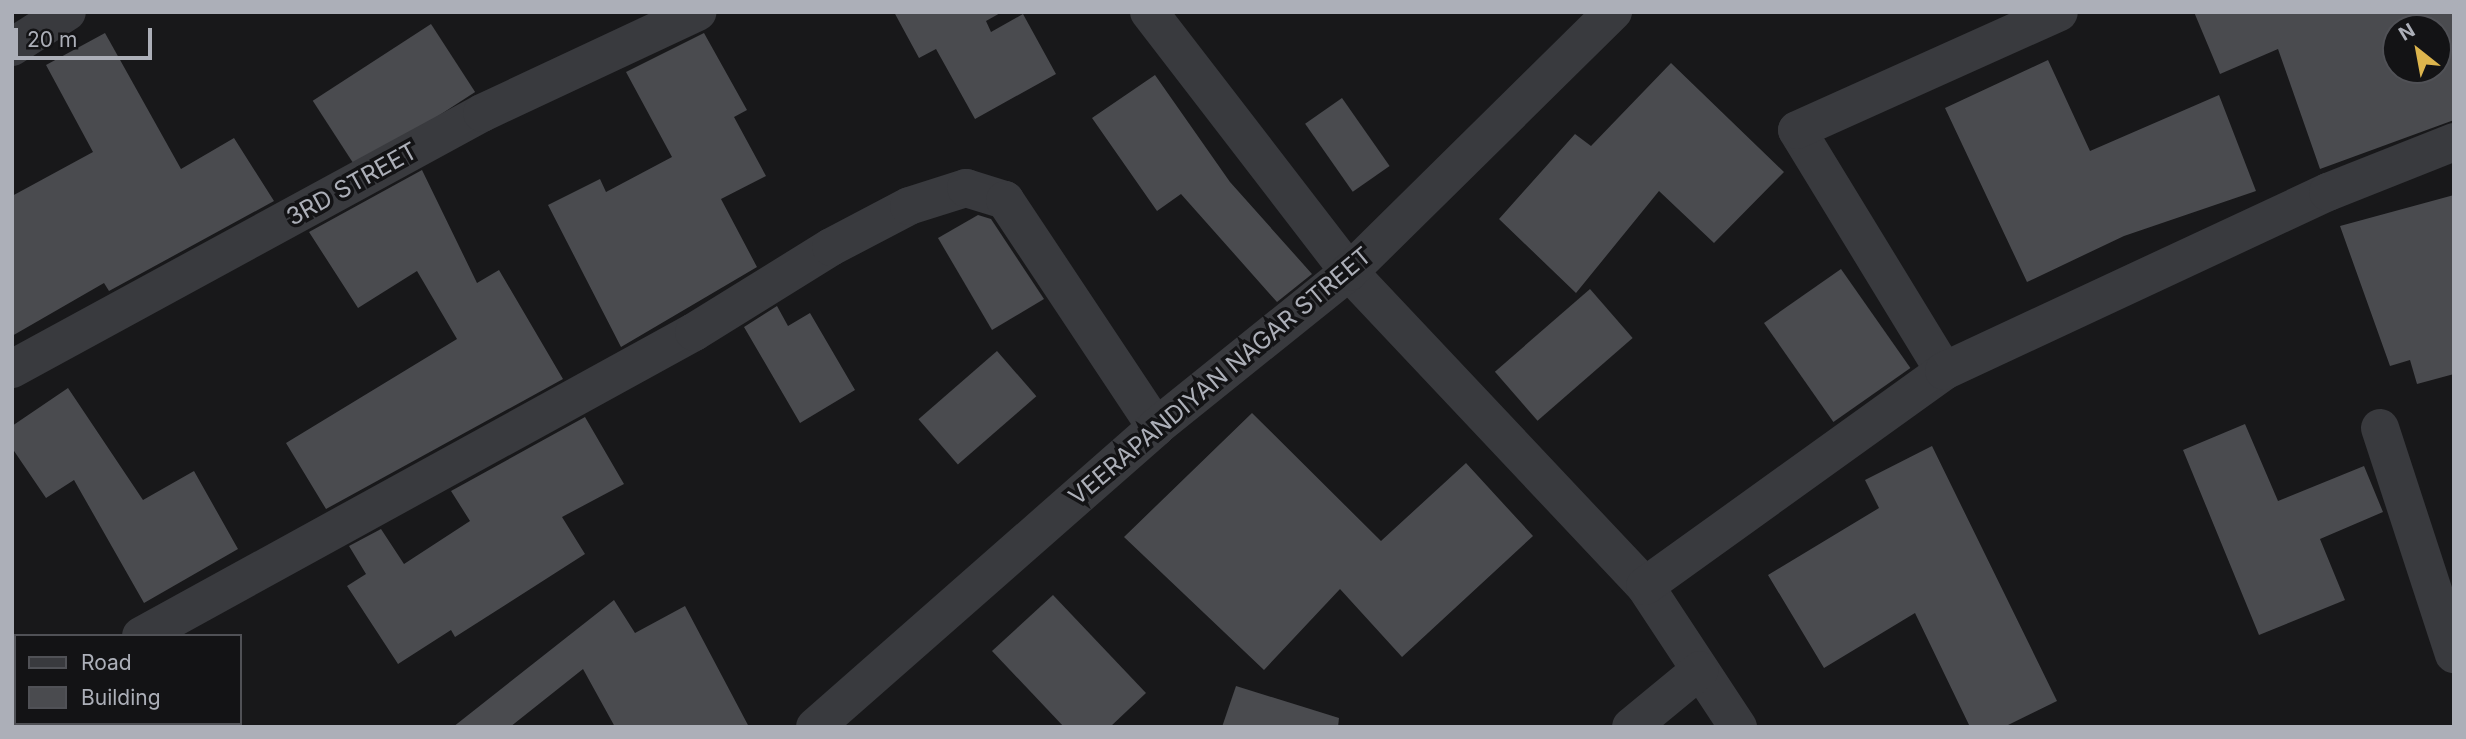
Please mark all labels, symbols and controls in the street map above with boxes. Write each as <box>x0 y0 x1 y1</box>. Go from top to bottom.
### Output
scale bar <box>18 14 156 58</box>
north arrow <box>2382 14 2452 84</box>
text: N <box>2395 19 2419 46</box>
text: 20 m <box>27 27 77 52</box>
street label: 3RD STREET <box>282 136 422 232</box>
street label: VEERAPANDIYAN NAGAR STREET <box>1063 241 1377 511</box>
legend <box>14 634 242 725</box>
text: Road <box>81 650 132 675</box>
text: Building <box>81 685 161 710</box>

